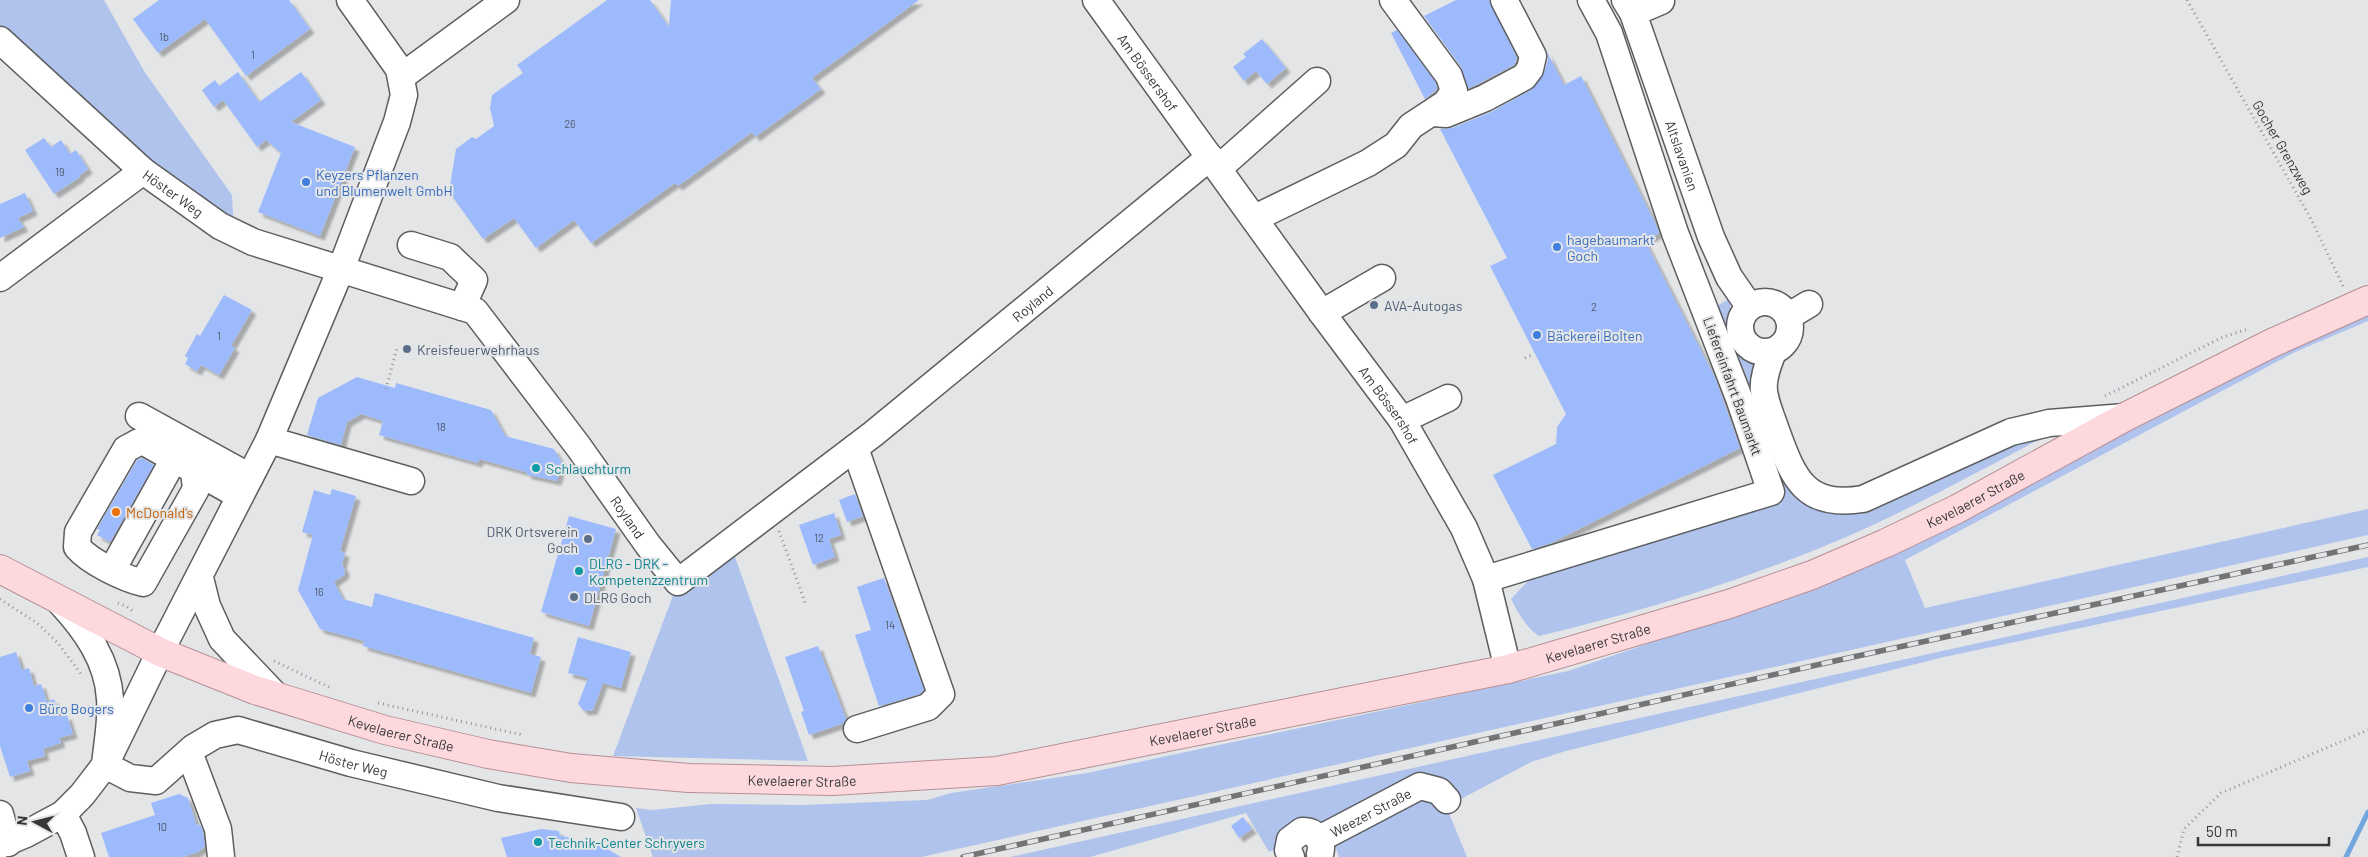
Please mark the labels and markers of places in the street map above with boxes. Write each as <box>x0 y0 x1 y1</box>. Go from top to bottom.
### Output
place label: Keyzers Pflanzen und Blumenwelt GmbH <box>316 166 453 199</box>
marker: Keyzers Pflanzen und Blumenwelt GmbH <box>300 176 312 188</box>
place label: hagebaumarkt Goch <box>1567 231 1655 264</box>
marker: hagebaumarkt Goch <box>1551 241 1563 253</box>
place label: AVA-Autogas <box>1384 297 1463 314</box>
marker: AVA-Autogas <box>1368 299 1380 311</box>
place label: Bäckerei Bolten <box>1547 327 1643 344</box>
marker: Bäckerei Bolten <box>1531 329 1543 341</box>
place label: Kreisfeuerwehrhaus <box>417 341 540 358</box>
marker: Kreisfeuerwehrhaus <box>401 343 413 355</box>
place label: Schlauchturm <box>546 460 631 477</box>
marker: Schlauchturm <box>530 462 542 474</box>
place label: McDonald's <box>126 504 194 521</box>
marker: McDonald's <box>110 506 122 518</box>
place label: DRK Ortsverein Goch <box>487 523 578 556</box>
marker: DRK Ortsverein Goch <box>582 533 594 545</box>
place label: DLRG - DRK - Kompetenzzentrum <box>589 555 708 588</box>
marker: DLRG - DRK - Kompetenzzentrum <box>573 565 585 577</box>
place label: DLRG Goch <box>584 589 652 606</box>
marker: DLRG Goch <box>568 591 580 603</box>
place label: Büro Bogers <box>39 700 114 717</box>
marker: Büro Bogers <box>23 702 35 714</box>
place label: Technik-Center Schryvers <box>548 834 705 851</box>
marker: Technik-Center Schryvers <box>532 836 544 848</box>

